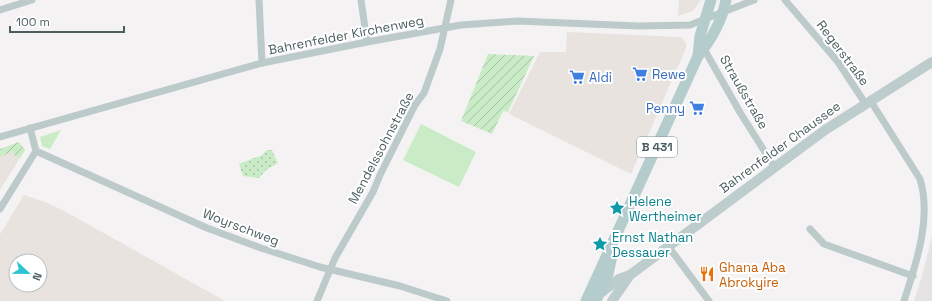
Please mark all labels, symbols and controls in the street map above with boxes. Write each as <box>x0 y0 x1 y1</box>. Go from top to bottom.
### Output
scale bar <box>10 8 124 34</box>
street label: Bahrenfelder Kirchenweg <box>267 12 425 58</box>
text: 100 m <box>16 14 50 30</box>
street label: Regerstraße <box>813 17 873 89</box>
street label: Straußstraße <box>716 52 772 132</box>
supermarket icon: Rewe <box>631 65 649 83</box>
place label: Rewe <box>652 66 686 83</box>
supermarket icon: Aldi <box>568 68 586 86</box>
place label: Aldi <box>589 69 612 86</box>
street label: Mendelssohnstraße <box>344 89 418 207</box>
street label: Bahrenfelder Chaussee <box>716 97 844 197</box>
supermarket icon: Penny <box>688 99 706 117</box>
place label: Penny <box>646 100 685 117</box>
road number: B 431 <box>637 137 677 157</box>
place label: Helene Wertheimer <box>629 193 701 225</box>
place icon: Helene Wertheimer <box>608 199 626 217</box>
street label: Woyrschweg <box>200 205 282 249</box>
place label: Ernst Nathan Dessauer <box>612 229 693 261</box>
place icon: Ernst Nathan Dessauer <box>591 235 609 253</box>
north arrow <box>8 253 48 293</box>
place label: Ghana Aba Abrokyire <box>719 259 786 291</box>
restaurant icon: Ghana Aba Abrokyire <box>698 265 716 283</box>
text: N <box>29 271 45 283</box>

